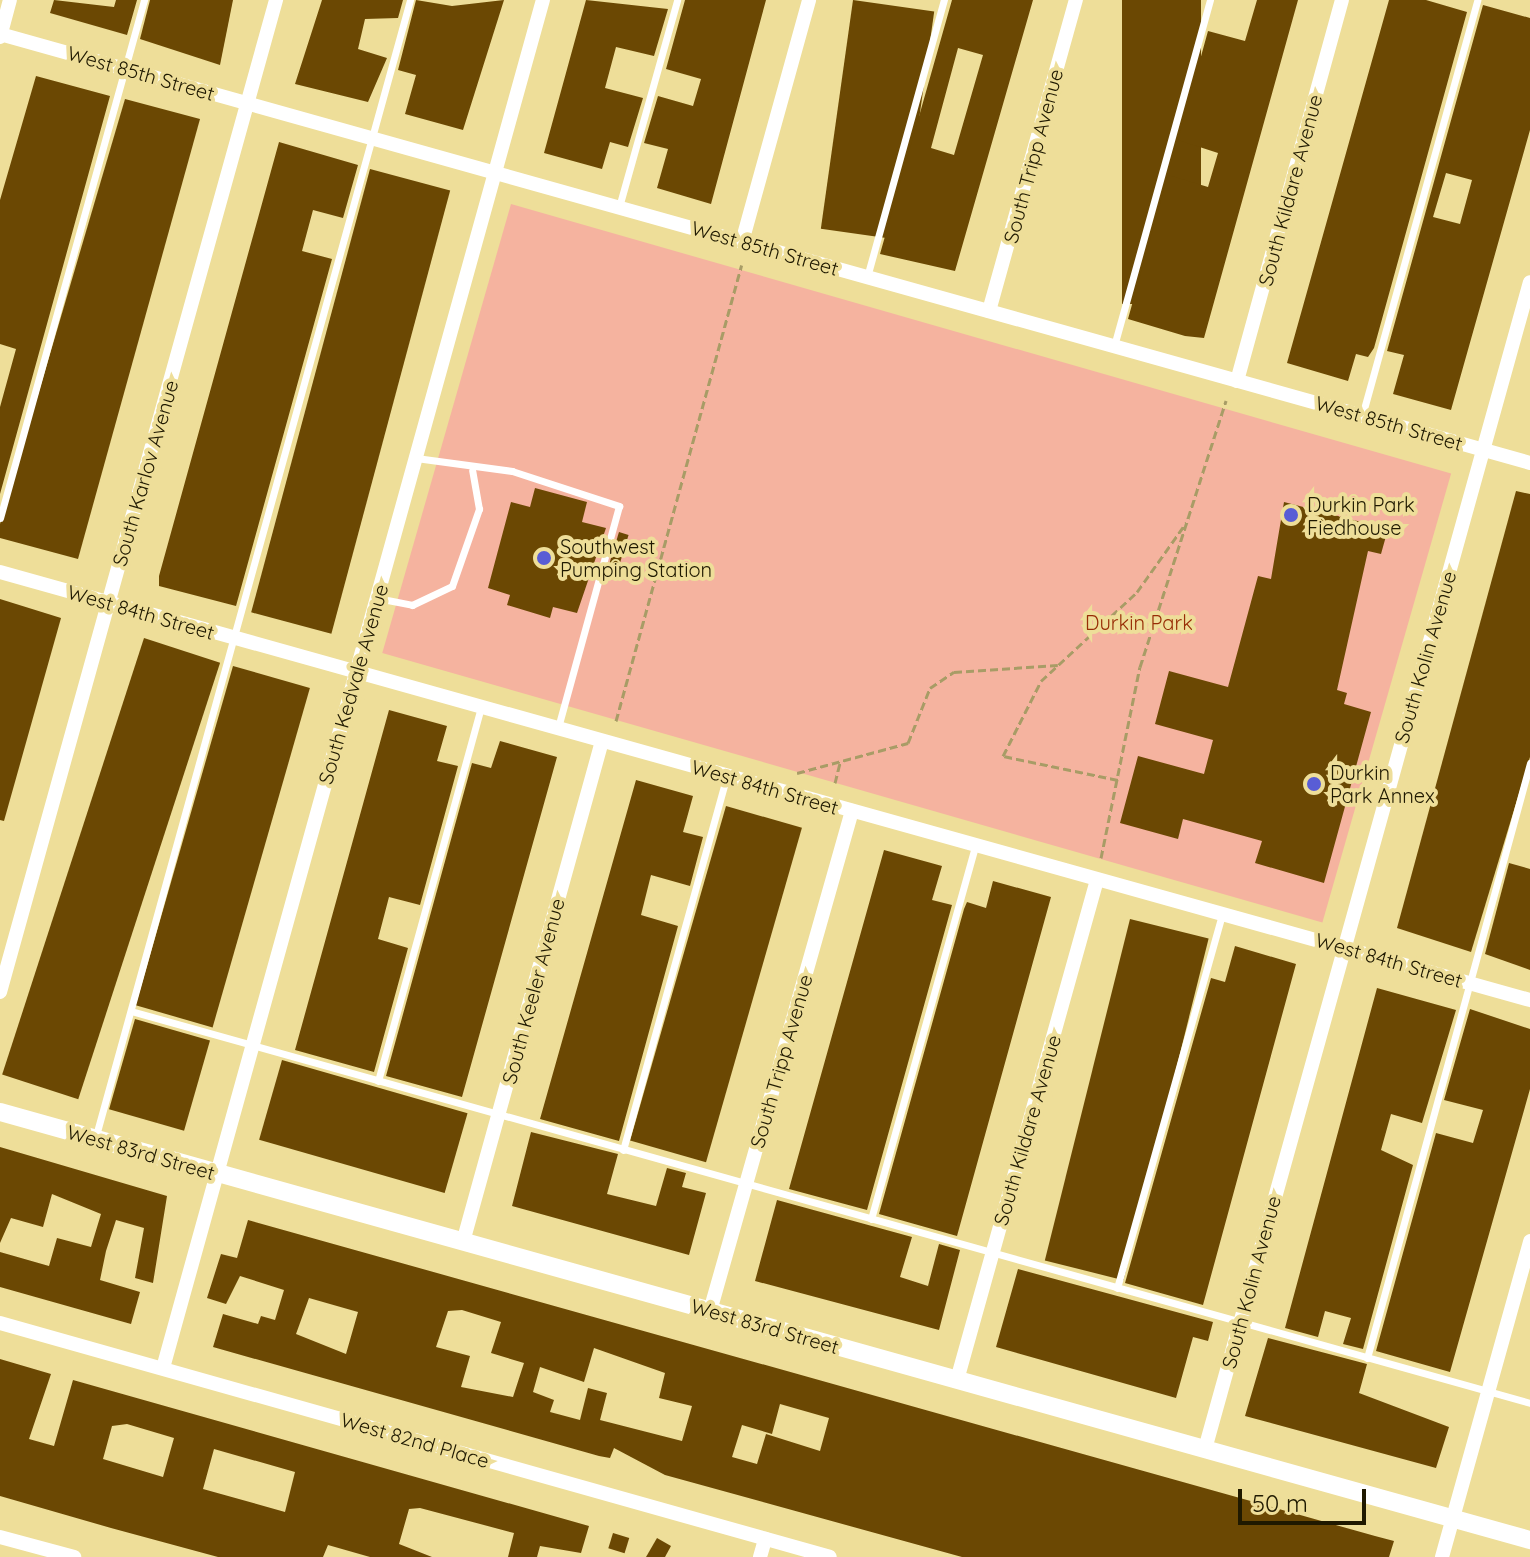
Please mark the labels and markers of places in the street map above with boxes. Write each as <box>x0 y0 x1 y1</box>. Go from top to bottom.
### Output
place label: Durkin Park Fiedhouse <box>1307 492 1415 539</box>
marker: Durkin Park Fiedhouse <box>1282 506 1300 524</box>
place label: Southwest Pumping Station <box>560 534 712 581</box>
marker: Southwest Pumping Station <box>535 549 553 567</box>
place label: Durkin Park Annex <box>1330 760 1435 807</box>
marker: Durkin Park Annex <box>1305 775 1323 793</box>

